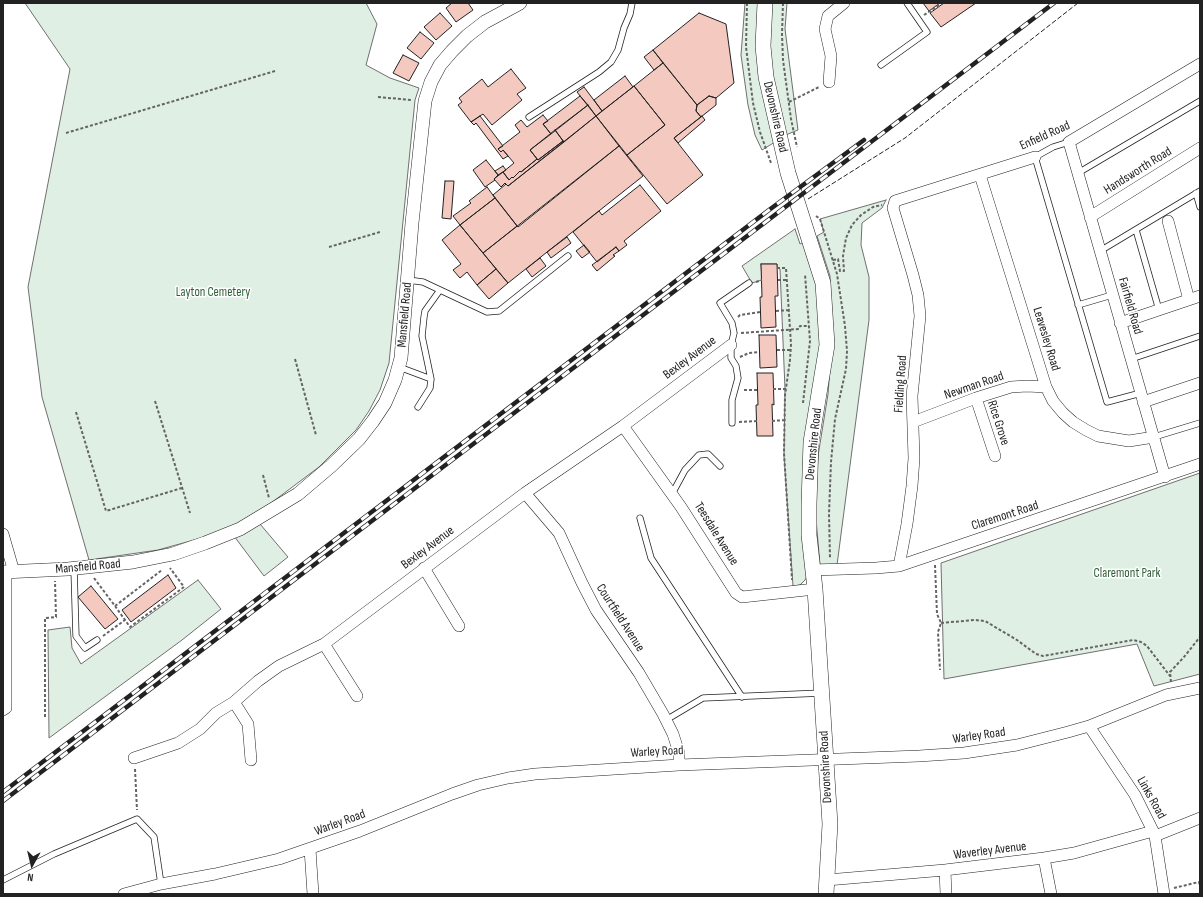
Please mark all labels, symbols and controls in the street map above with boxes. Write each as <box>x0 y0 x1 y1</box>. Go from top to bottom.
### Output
street label: Devonshire Road <box>759 80 791 154</box>
street label: Enfield Road <box>1017 118 1073 154</box>
street label: Handsworth Road <box>1101 144 1175 198</box>
street label: Fairfield Road <box>1114 276 1146 336</box>
street label: Mansfield Road <box>394 282 416 348</box>
park label: Layton Cemetery <box>176 285 250 301</box>
street label: Leavesley Road <box>1029 305 1063 373</box>
street label: Bexley Avenue <box>660 333 720 383</box>
street label: Fielding Road <box>891 355 911 413</box>
street label: Newman Road <box>942 369 1006 403</box>
street label: Rice Grove <box>983 399 1013 447</box>
street label: Devonshire Road <box>802 407 826 481</box>
street label: Claremont Road <box>970 498 1040 534</box>
street label: Teesdale Avenue <box>690 500 742 568</box>
street label: Bexley Avenue <box>398 523 458 573</box>
street label: Mansfield Road <box>55 556 121 578</box>
park label: Claremont Park <box>1094 566 1160 582</box>
street label: Courtfield Avenue <box>592 581 648 655</box>
street label: Warley Road <box>952 725 1006 747</box>
street label: Devonshire Road <box>816 730 836 804</box>
street label: Warley Road <box>630 743 684 761</box>
street label: Links Road <box>1133 774 1169 822</box>
street label: Warley Road <box>312 807 368 839</box>
street label: Waverley Avenue <box>953 839 1027 863</box>
north arrow <box>12 845 52 885</box>
text: N <box>26 871 34 884</box>

